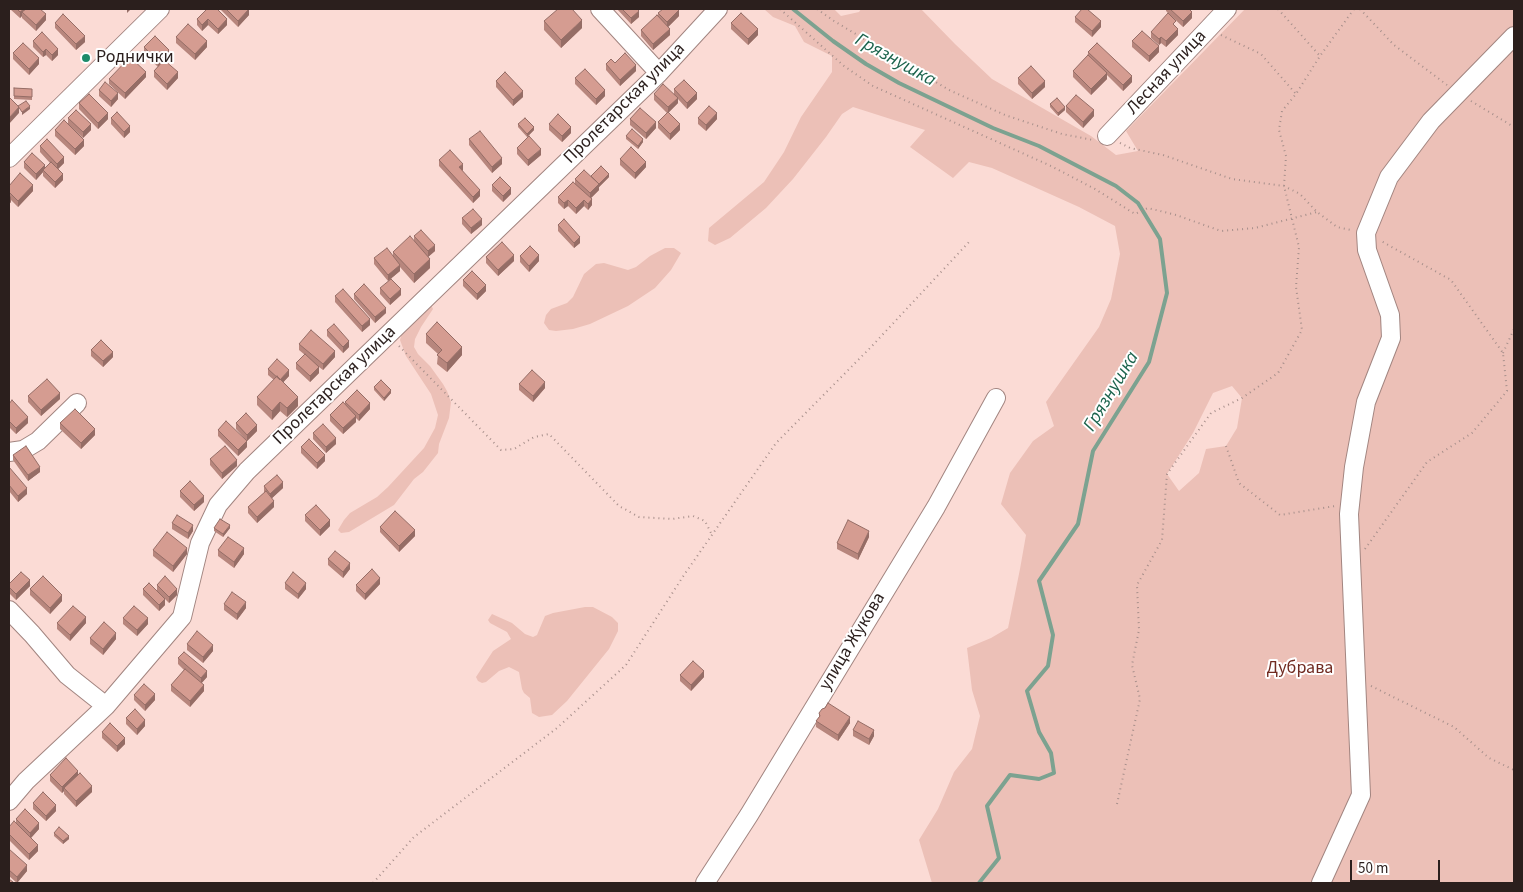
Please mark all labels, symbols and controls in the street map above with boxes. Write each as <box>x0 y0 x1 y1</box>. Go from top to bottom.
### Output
street label: Лесная улица <box>1122 26 1212 120</box>
water label: Грязнушка <box>851 29 939 93</box>
street label: Пролетарская улица <box>560 39 690 169</box>
place label: Роднички <box>96 47 174 69</box>
marker: Роднички <box>80 52 92 64</box>
street label: Пролетарская улица <box>269 322 401 450</box>
water label: Грязнушка <box>1079 348 1145 436</box>
street label: улица Жукова <box>815 589 891 695</box>
park label: Дубрава <box>1267 658 1333 680</box>
scale bar <box>1353 850 1443 882</box>
text: 50 m <box>1358 858 1388 879</box>

